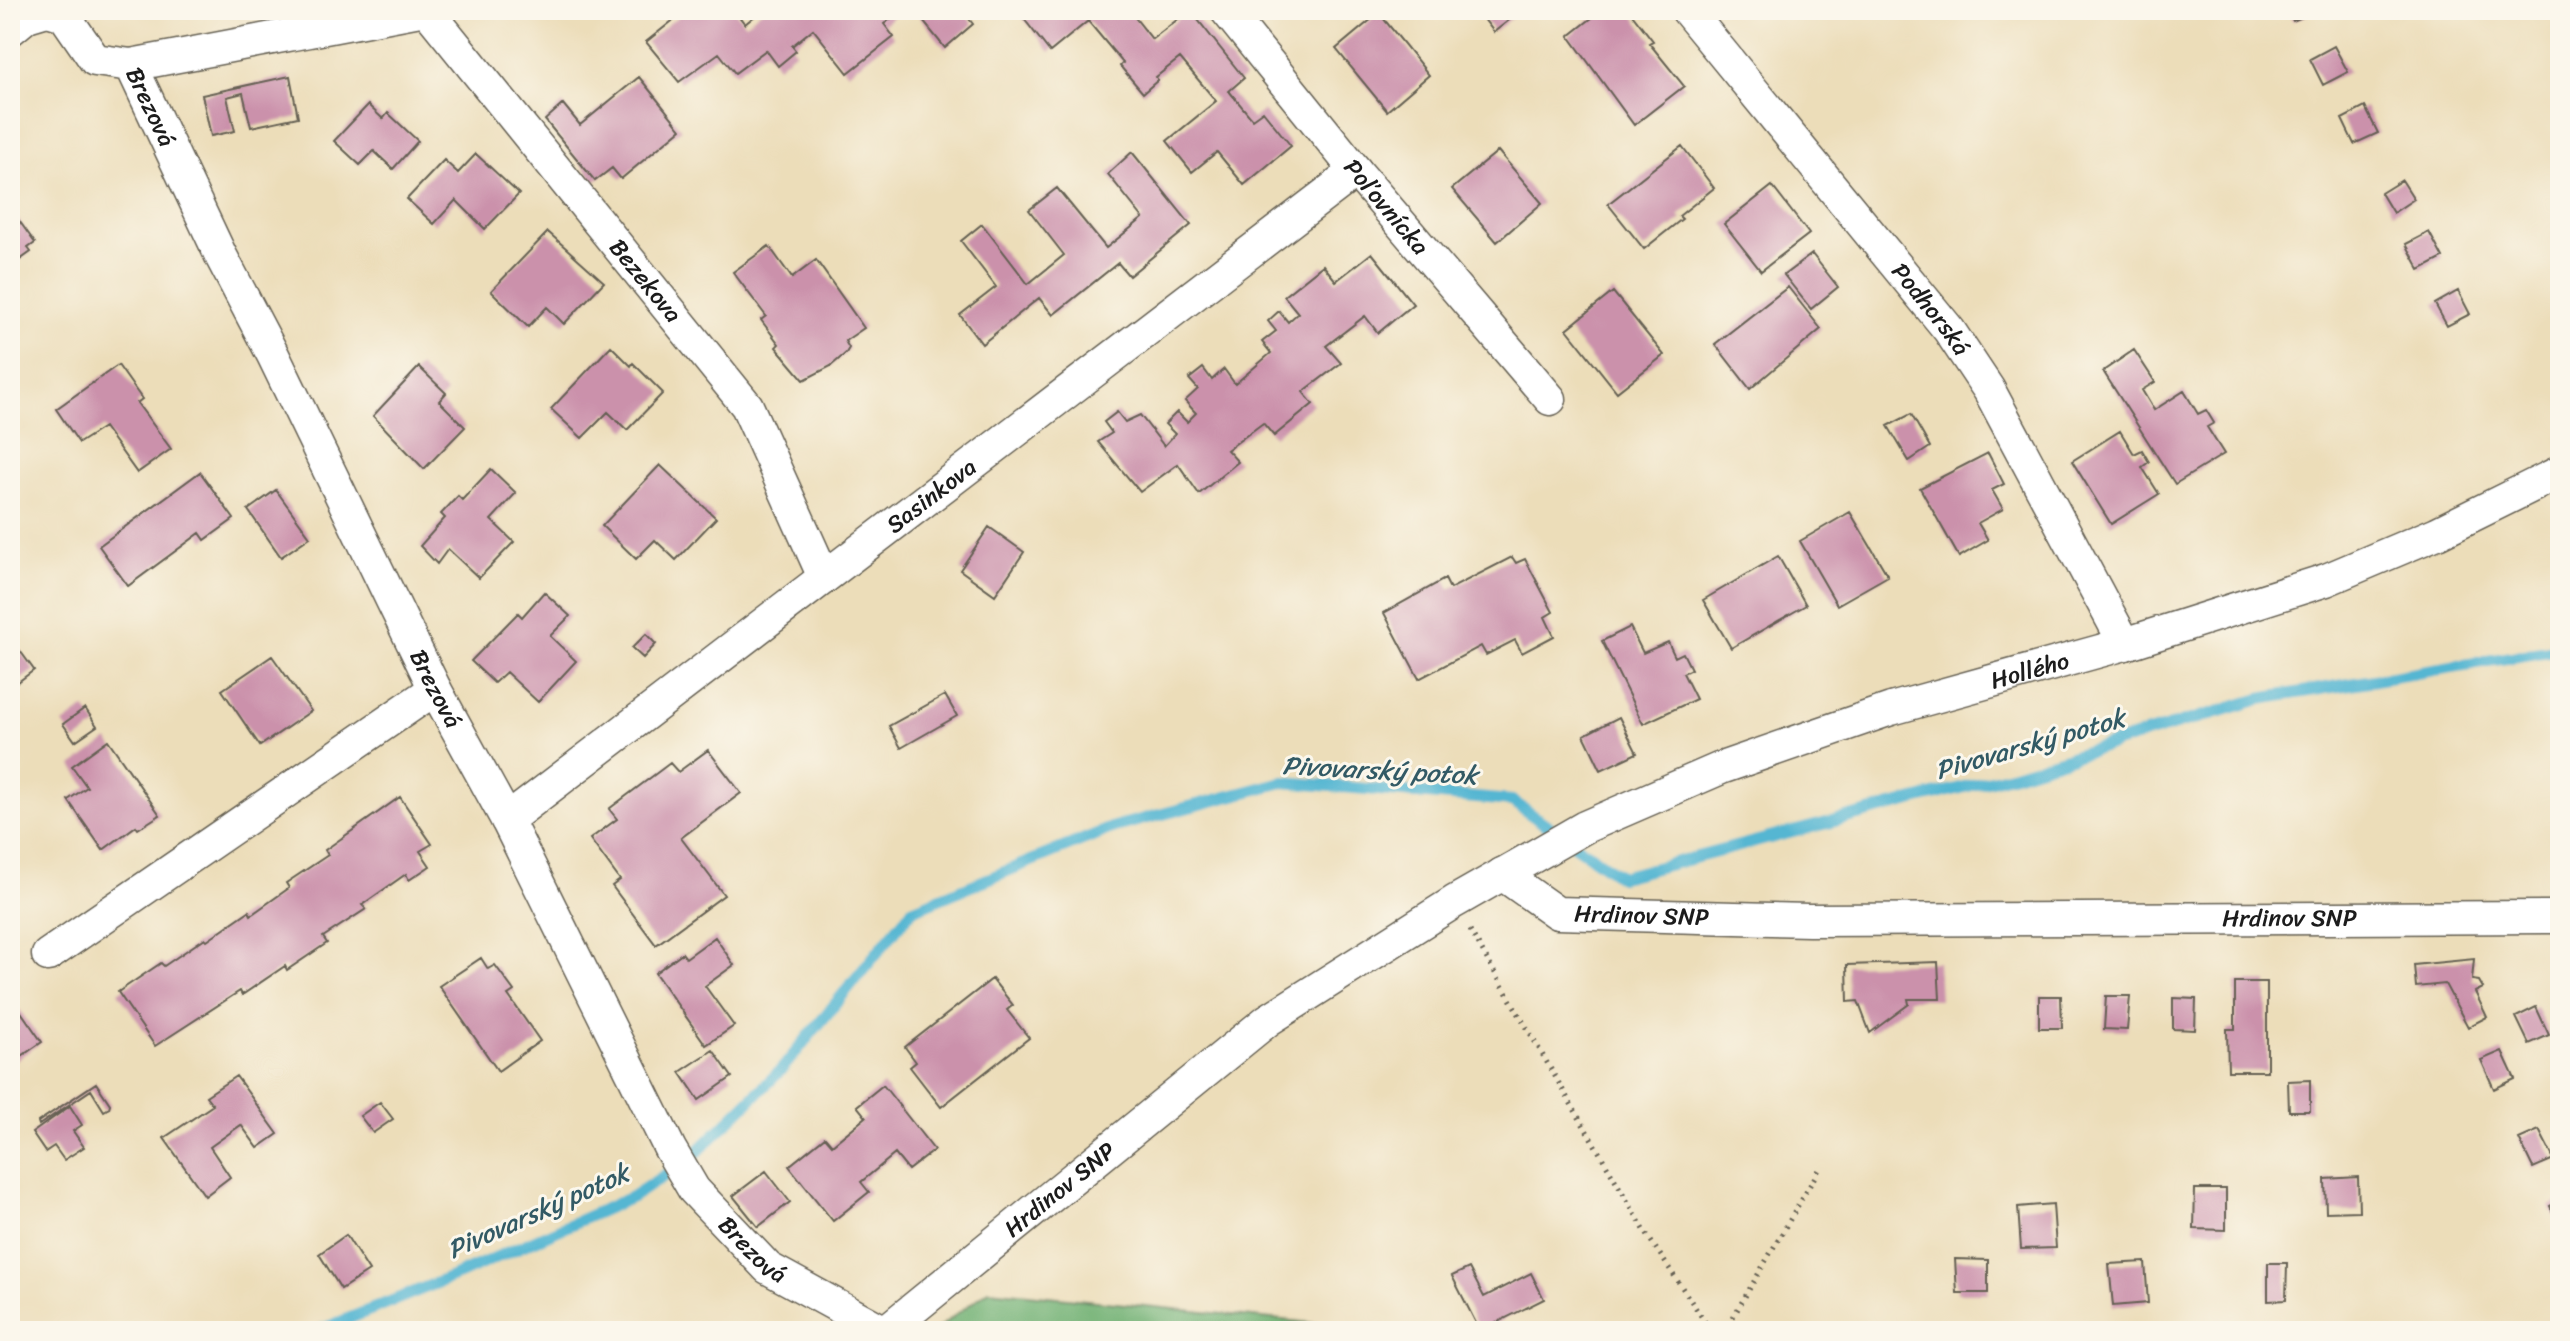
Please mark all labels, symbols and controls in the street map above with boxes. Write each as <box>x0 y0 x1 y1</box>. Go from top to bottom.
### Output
street label: Brezová <box>114 60 188 154</box>
street label: Poľovnícka <box>1333 149 1440 265</box>
street label: Bezekova <box>598 229 693 332</box>
street label: Podhorská <box>1880 253 1982 364</box>
street label: Sasinkova <box>877 447 986 544</box>
street label: Hollého <box>1986 640 2074 701</box>
street label: Brezová <box>398 642 474 736</box>
water label: Pivovarský potok <box>1930 694 2133 793</box>
water label: Pivovarský potok <box>1281 742 1482 798</box>
street label: Hrdinov SNP <box>1574 892 1710 938</box>
street label: Hrdinov SNP <box>2222 897 2357 939</box>
street label: Hrdinov SNP <box>994 1131 1125 1248</box>
water label: Pivovarský potok <box>439 1149 640 1272</box>
street label: Brezová <box>708 1206 794 1295</box>

